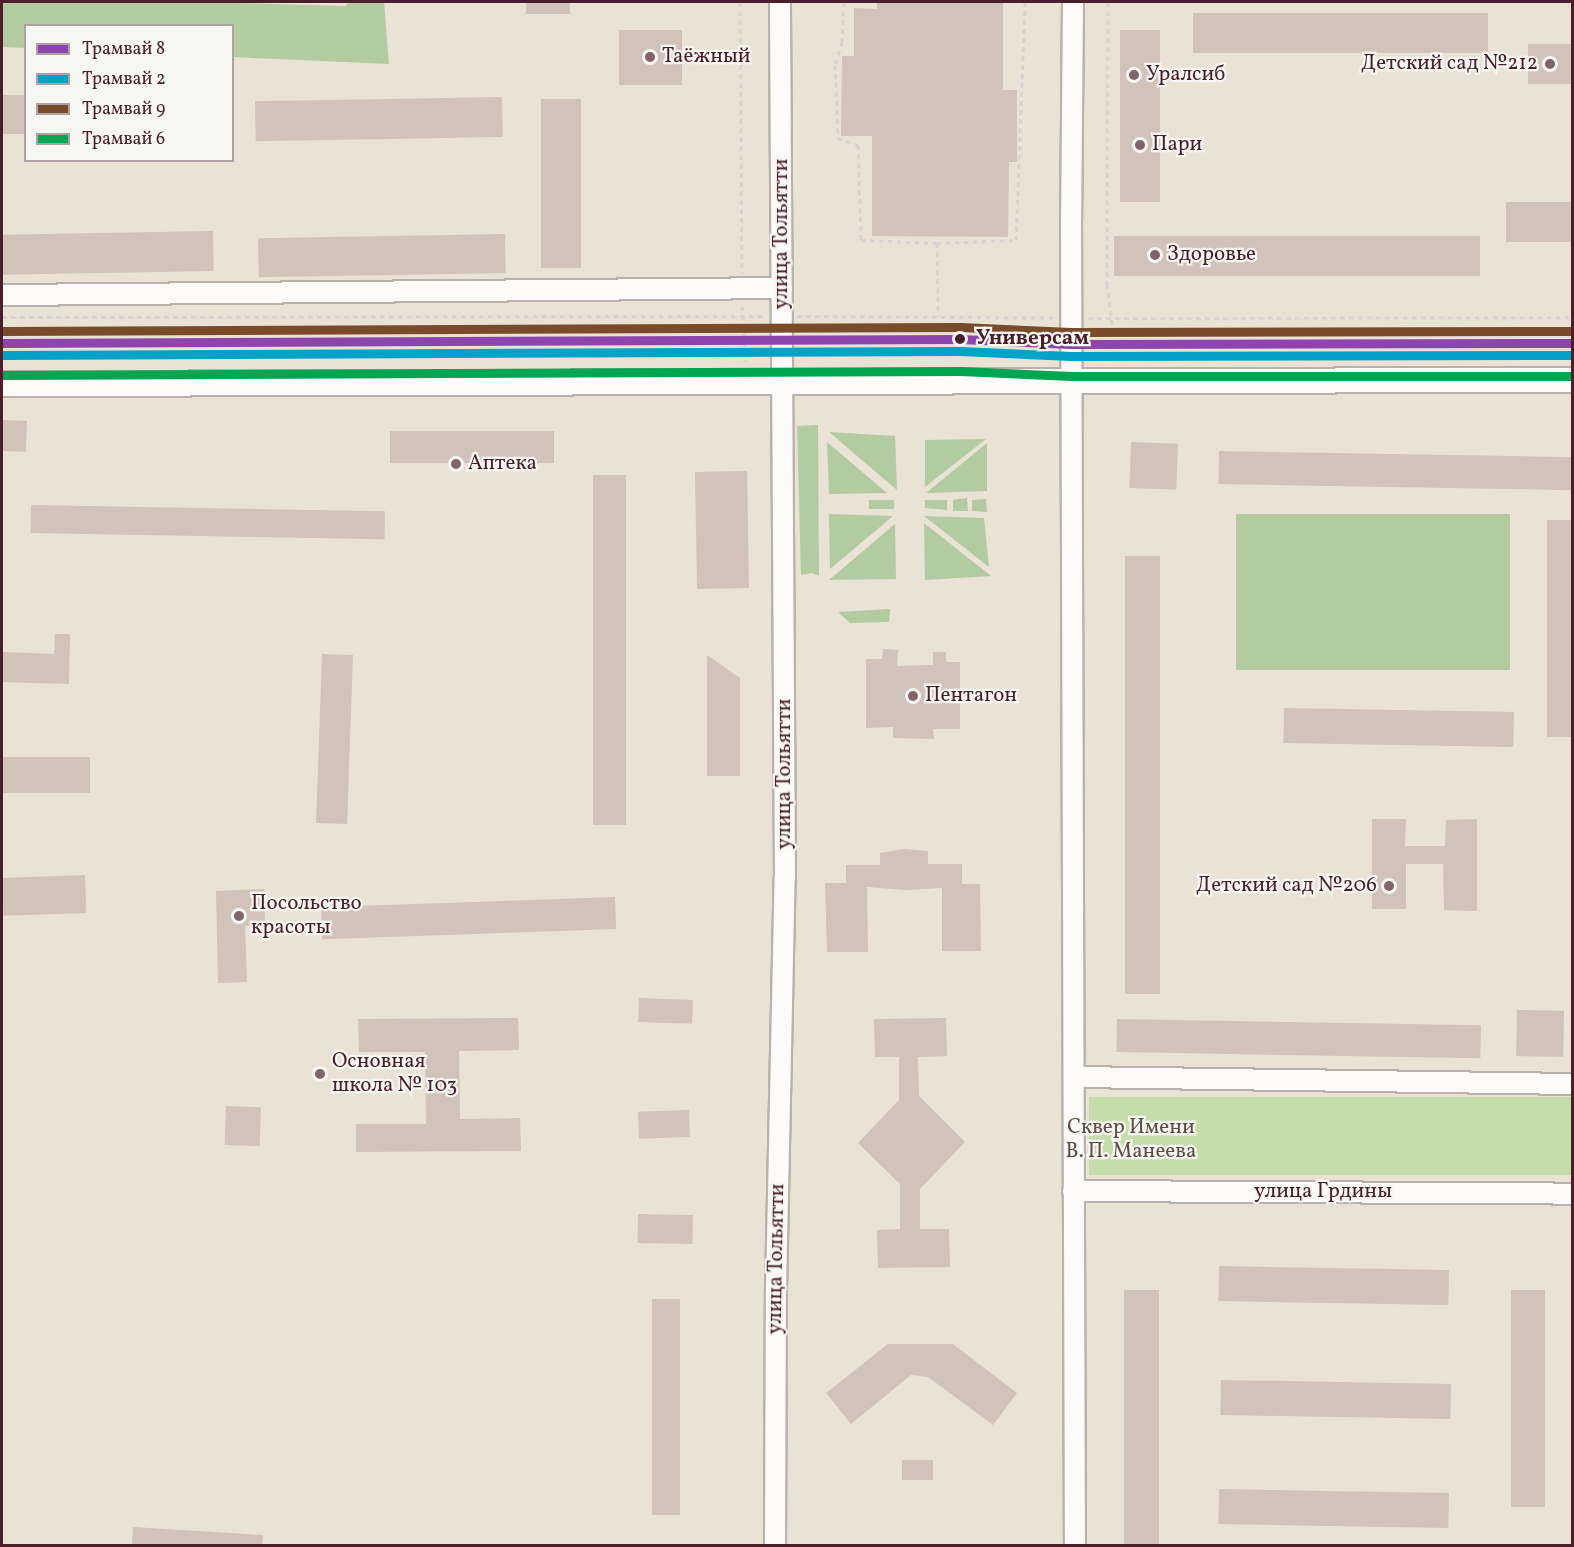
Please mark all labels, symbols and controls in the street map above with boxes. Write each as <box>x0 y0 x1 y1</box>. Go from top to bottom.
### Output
legend <box>24 24 234 162</box>
text: Трамвай 8 <box>82 37 165 62</box>
place label: Таёжный <box>662 44 751 70</box>
marker: Таёжный <box>643 50 657 64</box>
place label: Детский сад №212 <box>1361 51 1538 77</box>
marker: Детский сад №212 <box>1543 57 1557 71</box>
place label: Уралсиб <box>1146 62 1225 88</box>
text: Трамвай 2 <box>82 67 166 92</box>
marker: Уралсиб <box>1127 68 1141 82</box>
text: Трамвай 9 <box>82 97 165 122</box>
text: Трамвай 6 <box>82 127 165 152</box>
place label: Пари <box>1152 132 1202 158</box>
marker: Пари <box>1133 138 1147 152</box>
street label: улица Тольятти <box>769 158 795 310</box>
place label: Здоровье <box>1167 242 1256 268</box>
marker: Здоровье <box>1148 248 1162 262</box>
place label: Универсам <box>976 326 1089 352</box>
marker: Универсам <box>949 328 971 350</box>
place label: Аптека <box>468 451 537 477</box>
marker: Аптека <box>449 457 463 471</box>
place label: Пентагон <box>925 683 1017 709</box>
marker: Пентагон <box>906 689 920 703</box>
street label: улица Тольятти <box>772 698 798 850</box>
place label: Детский сад №206 <box>1196 873 1377 899</box>
marker: Детский сад №206 <box>1382 879 1396 893</box>
place label: Посольство красоты <box>251 891 362 941</box>
marker: Посольство красоты <box>232 909 246 923</box>
place label: Основная школа № 103 <box>332 1049 457 1099</box>
marker: Основная школа № 103 <box>313 1067 327 1081</box>
park label: Сквер Имени В. П. Манеева <box>1066 1115 1196 1165</box>
street label: улица Грдины <box>1254 1179 1392 1205</box>
street label: улица Тольятти <box>763 1183 791 1335</box>

